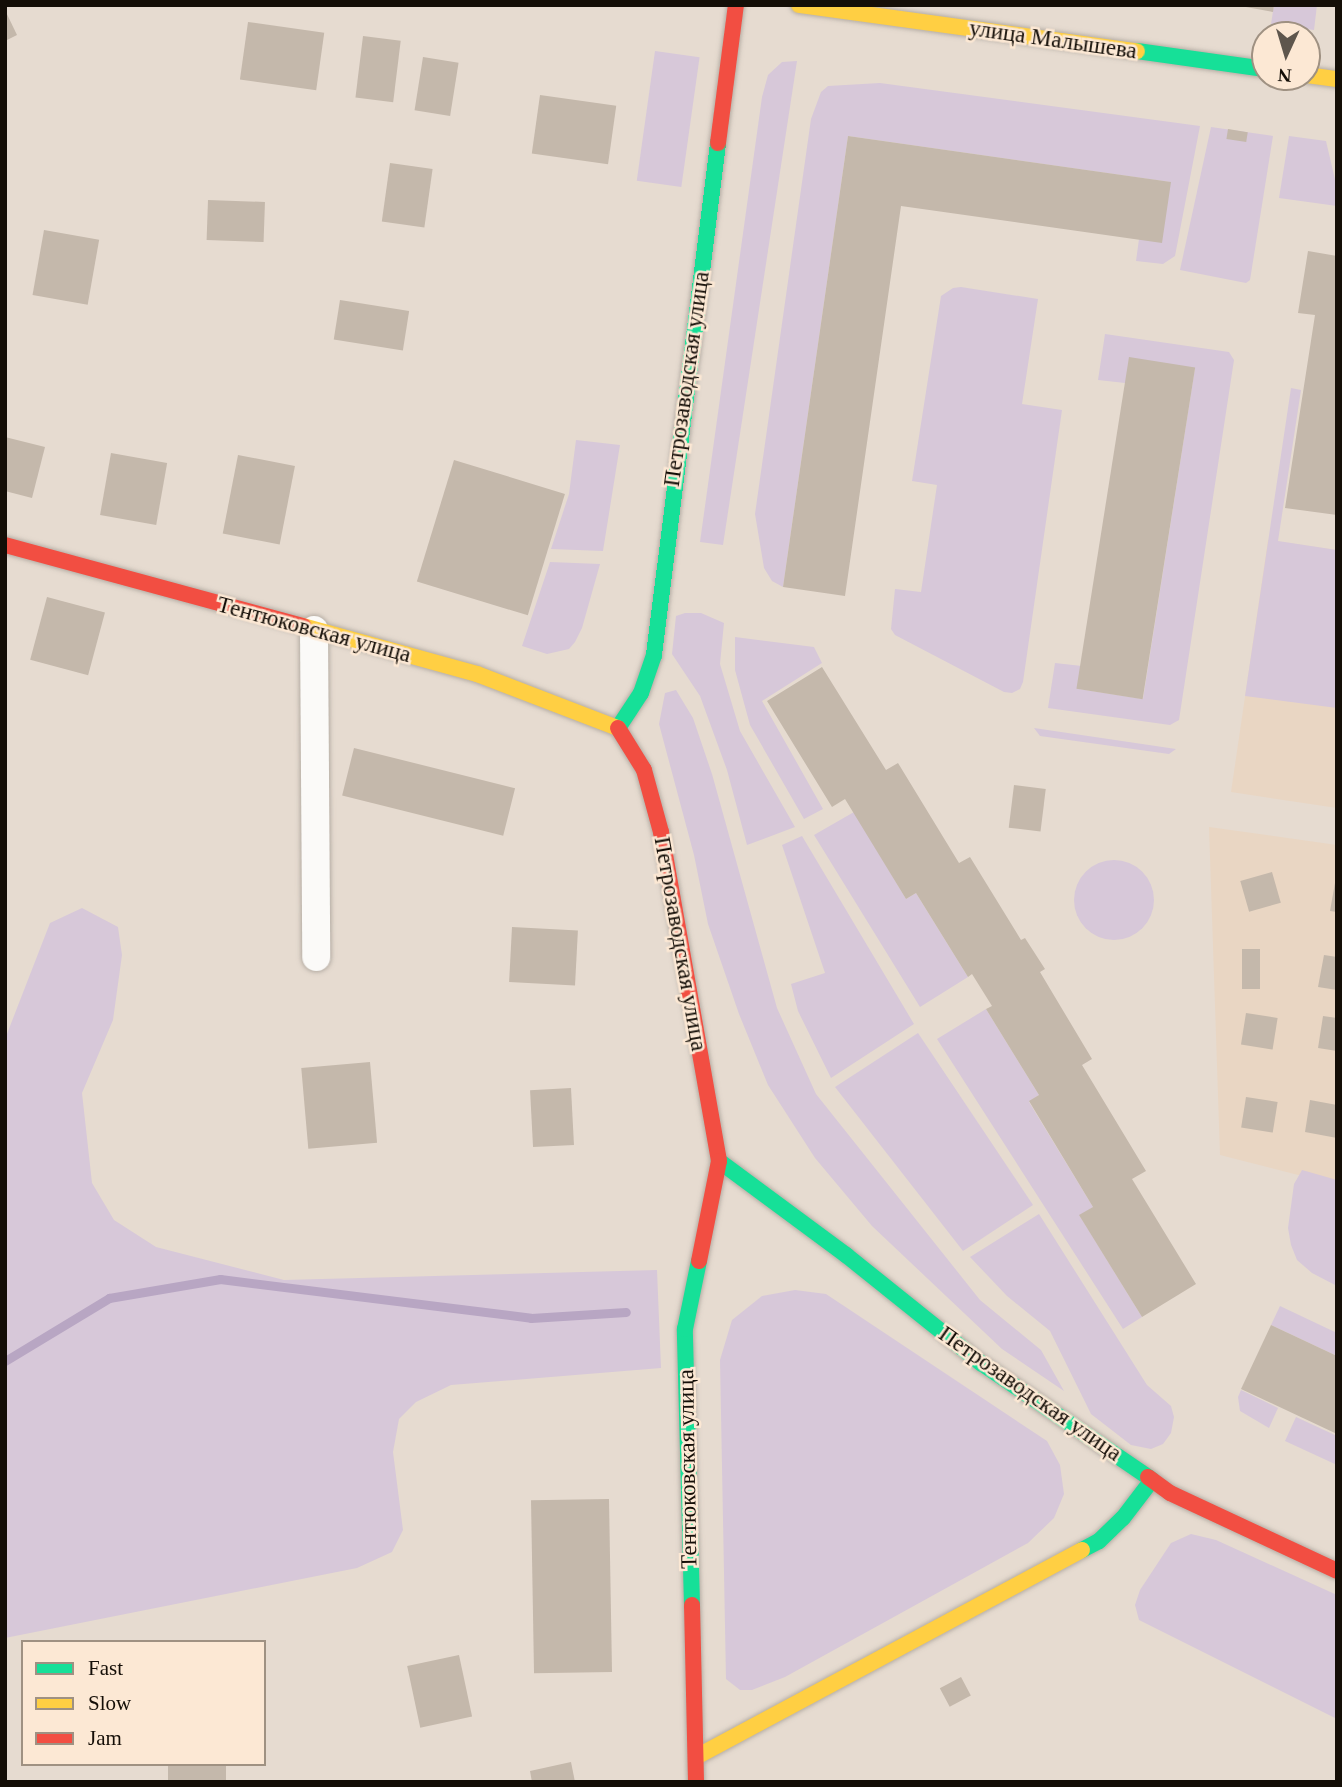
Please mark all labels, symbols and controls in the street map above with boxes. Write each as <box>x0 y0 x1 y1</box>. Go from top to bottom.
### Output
street label: улица Малышева <box>967 15 1139 65</box>
north arrow <box>1251 21 1321 91</box>
text: N <box>1277 64 1292 86</box>
street label: Петрозаводская улица <box>658 270 716 488</box>
street label: Тентюковская улица <box>214 591 414 669</box>
street label: Петрозаводская улица <box>648 835 712 1053</box>
street label: Петрозаводская улица <box>933 1320 1127 1468</box>
street label: Тентюковская улица <box>672 1369 704 1569</box>
legend <box>21 1640 266 1766</box>
text: Fast <box>88 1656 123 1680</box>
text: Slow <box>88 1691 131 1715</box>
text: Jam <box>88 1726 122 1750</box>

